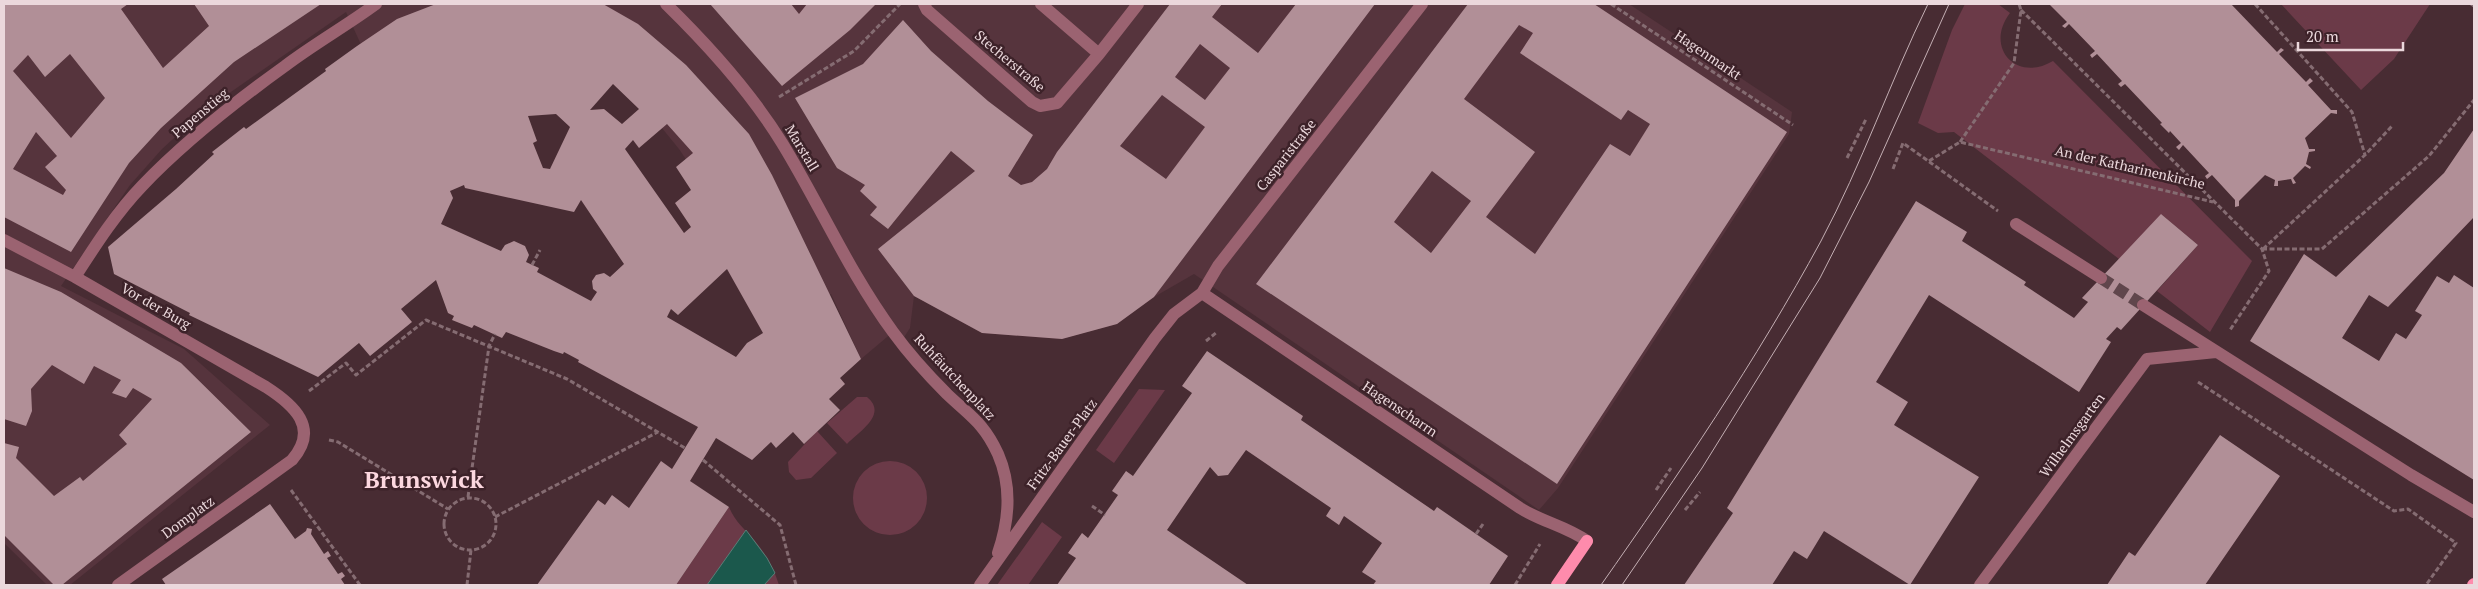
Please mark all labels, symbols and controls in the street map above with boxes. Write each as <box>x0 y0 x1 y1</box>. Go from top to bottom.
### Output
scale bar <box>2298 20 2403 52</box>
street label: Hagenmarkt <box>1671 25 1746 84</box>
street label: Stecherstraße <box>971 26 1050 96</box>
text: 20 m <box>2306 26 2339 46</box>
street label: Papenstieg <box>167 83 233 142</box>
street label: Casparistraße <box>1252 115 1320 195</box>
street label: Marstall <box>781 121 824 175</box>
street label: An der Katharinenkirche <box>2053 140 2207 193</box>
street label: Vor der Burg <box>118 278 195 334</box>
street label: Ruhfäutchenplatz <box>910 329 1000 424</box>
street label: Hagenscharrn <box>1359 376 1442 441</box>
street label: Wilhelmsgarten <box>2035 388 2109 481</box>
street label: Fritz-Bauer-Platz <box>1022 394 1101 493</box>
district label: Brunswick <box>364 463 484 495</box>
street label: Domplatz <box>157 491 218 542</box>

